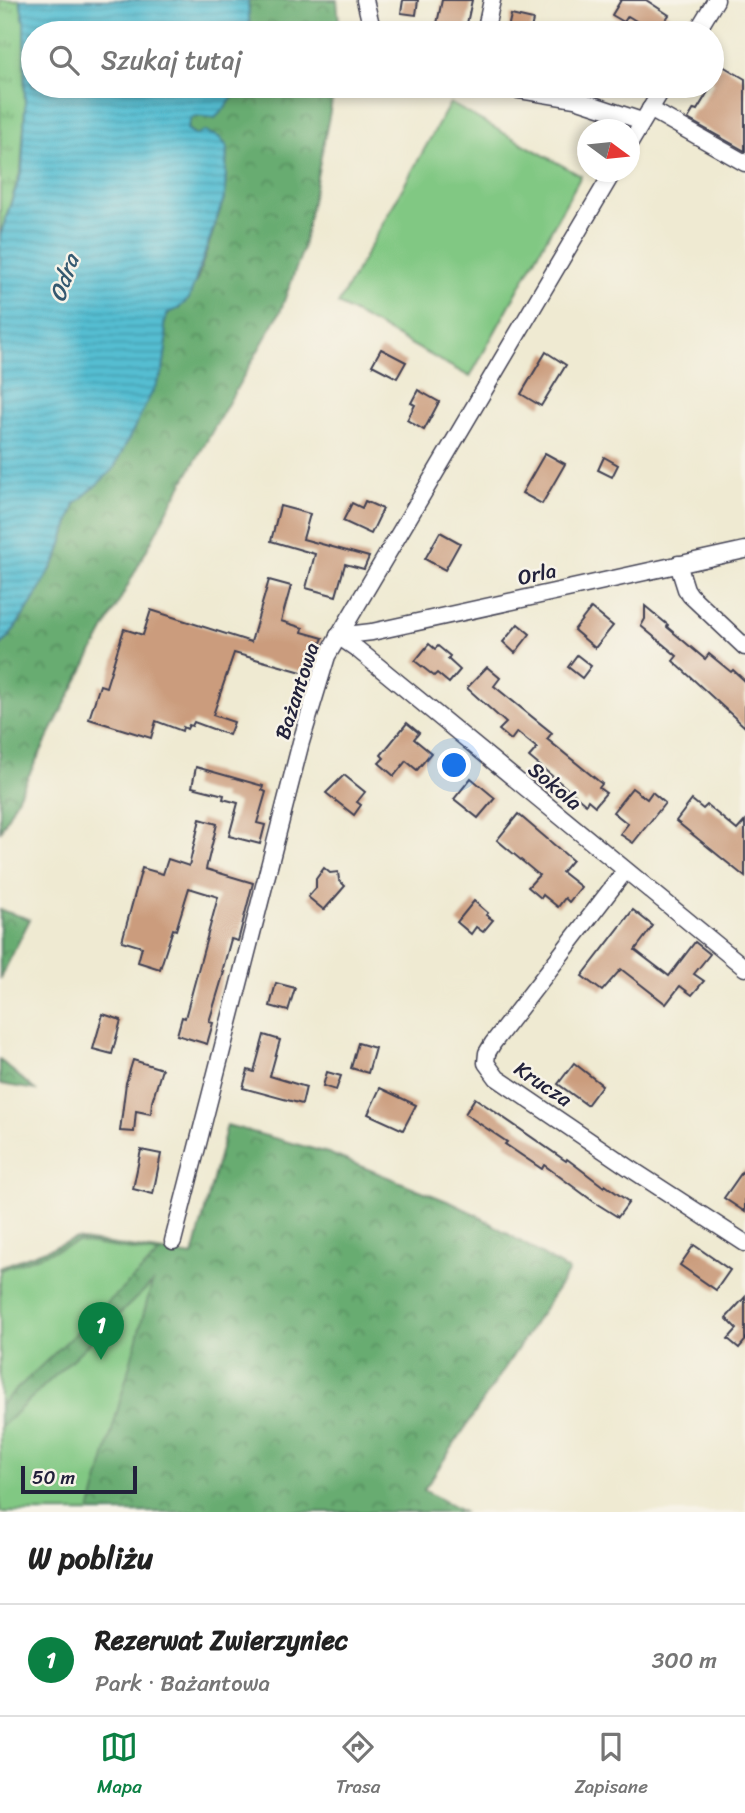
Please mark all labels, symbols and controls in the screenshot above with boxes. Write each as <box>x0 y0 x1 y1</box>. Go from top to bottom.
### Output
search box <box>21 21 724 98</box>
text: Szukaj tutaj <box>101 37 242 83</box>
icon: search <box>45 41 83 79</box>
north arrow <box>577 119 640 182</box>
water label: Odra <box>37 246 92 308</box>
street label: Orla <box>514 551 560 597</box>
street label: Bażantowa <box>263 637 331 745</box>
your location <box>437 748 471 782</box>
street label: Sokola <box>519 751 591 821</box>
street label: Krucza <box>506 1050 580 1118</box>
pin: 1 <box>78 1302 124 1360</box>
text: 50 m <box>32 1461 75 1494</box>
scale bar <box>21 1463 136 1495</box>
text: W pobliżu <box>28 1531 153 1585</box>
text: Rezerwat Zwierzyniec <box>95 1617 348 1663</box>
text: 1 <box>46 1640 56 1681</box>
text: 300 m <box>652 1640 717 1681</box>
text: Park · Bażantowa <box>95 1663 270 1704</box>
tab: Mapa <box>97 1728 142 1803</box>
tab: Trasa <box>336 1728 380 1803</box>
tab: Zapisane <box>574 1728 648 1803</box>

